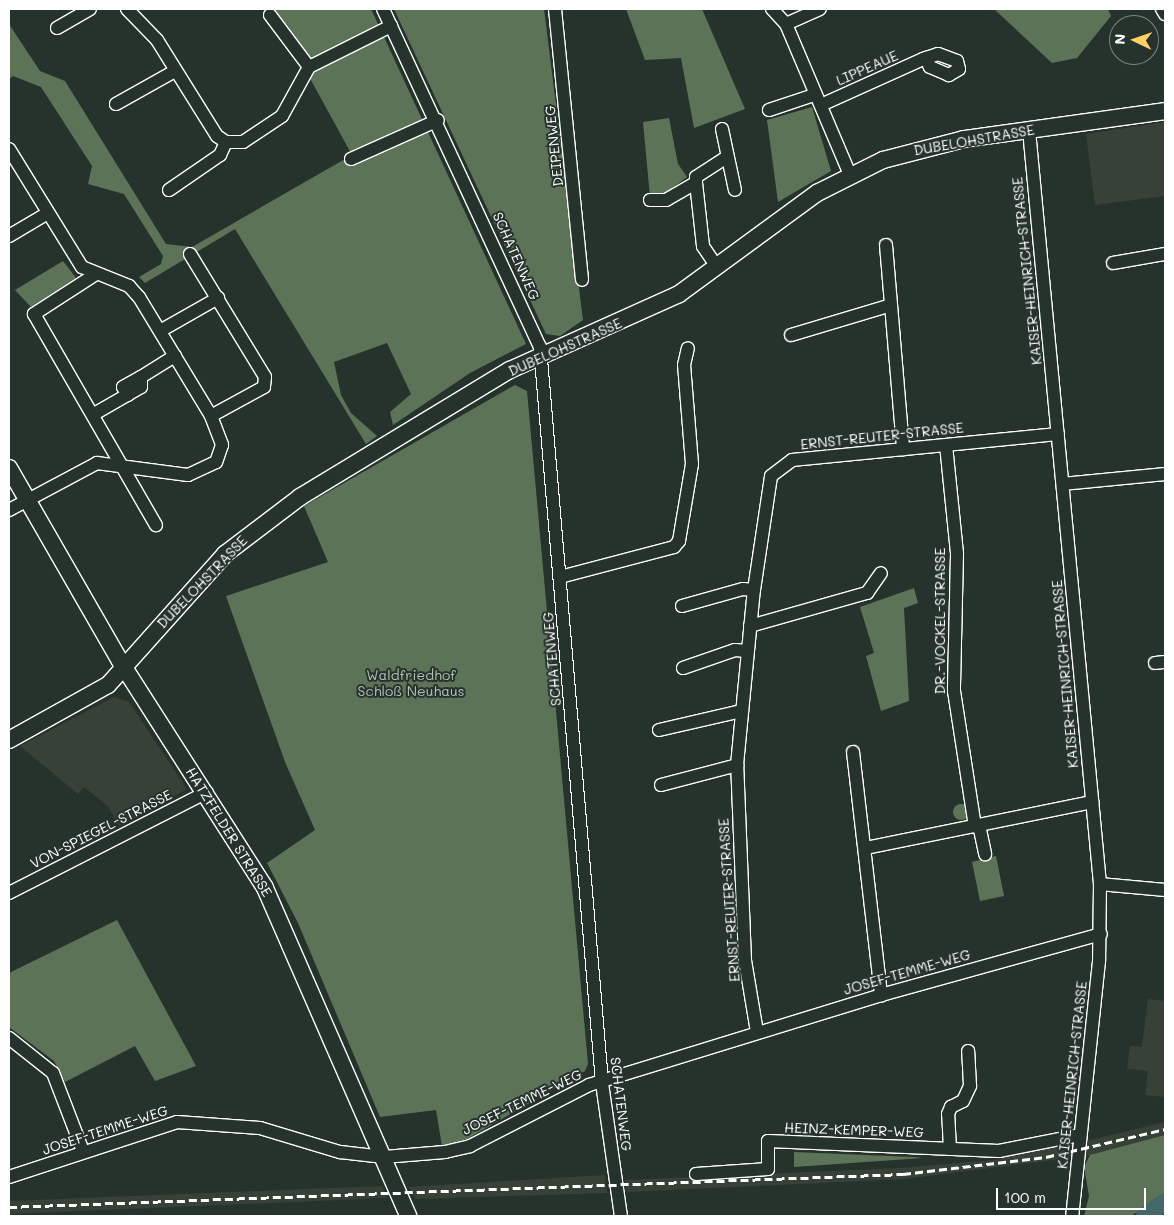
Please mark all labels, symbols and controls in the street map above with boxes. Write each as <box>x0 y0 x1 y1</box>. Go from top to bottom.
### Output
north arrow <box>1109 15 1159 65</box>
text: N <box>1110 33 1129 45</box>
street label: LIPPEAUE <box>834 47 900 89</box>
street label: DEIPENWEG <box>541 105 567 187</box>
street label: DUBELOHSTRASSE <box>912 121 1036 159</box>
street label: KAISER-HEINRICH-STRASSE <box>1009 176 1045 366</box>
street label: SCHATENWEG <box>489 209 543 303</box>
street label: DUBELOHSTRASSE <box>506 314 624 380</box>
street label: ERNST-REUTER-STRASSE <box>800 419 964 453</box>
street label: DUBELOHSTRASSE <box>154 532 250 632</box>
street label: DR.-VOCKEL-STRASSE <box>932 548 948 694</box>
street label: KAISER-HEINRICH-STRASSE <box>1048 579 1082 769</box>
street label: SCHATENWEG <box>540 611 564 707</box>
park label: Waldfriedhof Schloß Neuhaus <box>358 667 464 700</box>
street label: HATZFELDER STRASSE <box>182 764 276 900</box>
street label: VON-SPIEGEL-STRASSE <box>27 786 175 872</box>
street label: ERNST-REUTER-STRASSE <box>715 818 743 982</box>
street label: JOSEF-TEMME-WEG <box>842 946 972 998</box>
street label: KAISER-HEINRICH-STRASSE <box>1054 980 1090 1170</box>
street label: SCHATENWEG <box>607 1056 635 1152</box>
street label: JOSEF-TEMME-WEG <box>459 1066 585 1138</box>
street label: JOSEF-TEMME-WEG <box>40 1102 170 1158</box>
street label: HEINZ-KEMPER-WEG <box>784 1119 924 1141</box>
scale bar <box>999 1178 1149 1210</box>
text: 100 m <box>1004 1187 1046 1207</box>

